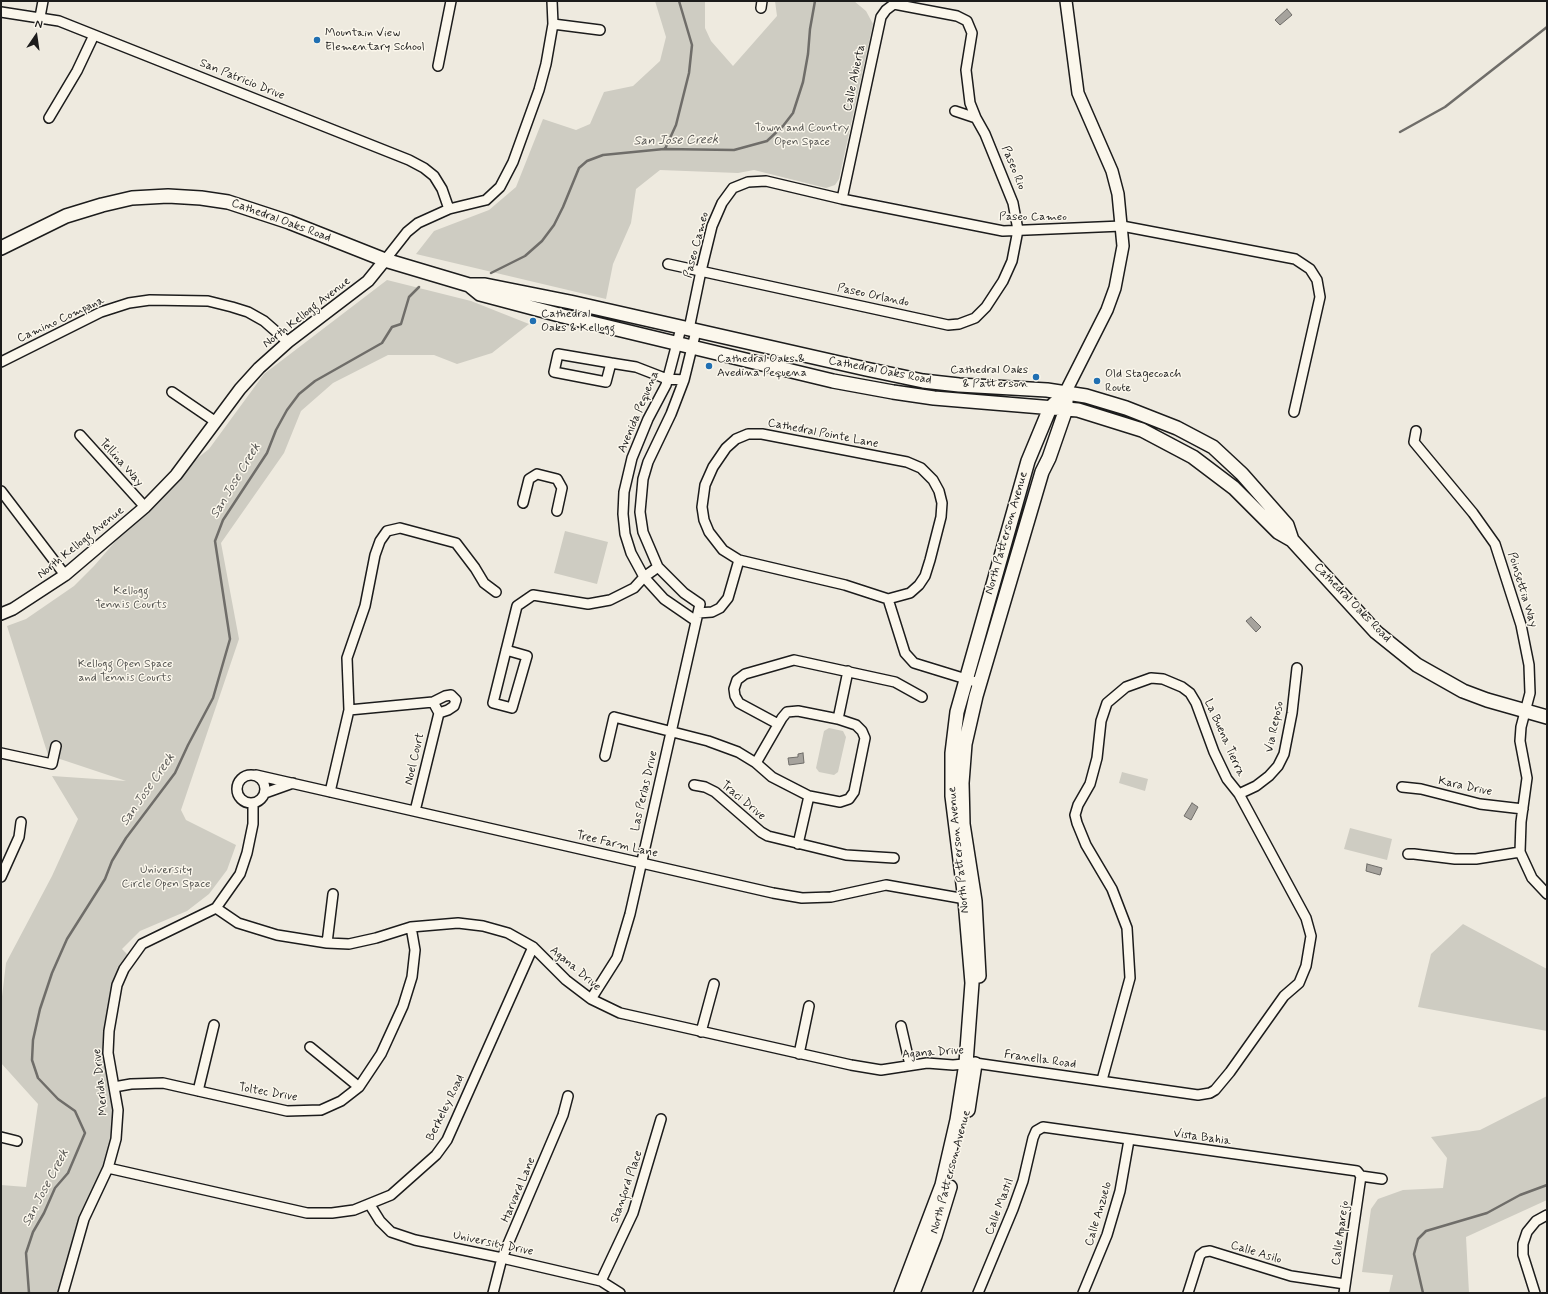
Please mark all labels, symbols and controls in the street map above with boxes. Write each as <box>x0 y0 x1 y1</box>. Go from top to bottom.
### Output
north arrow <box>16 16 56 56</box>
text: N <box>34 17 44 32</box>
place label: Mountain View Elementary School <box>325 26 425 54</box>
marker: Mountain View Elementary School <box>312 35 322 45</box>
street label: Calle Abierta <box>841 43 869 113</box>
street label: San Patricio Drive <box>197 56 287 104</box>
park label: Town and Country Open Space <box>755 121 849 149</box>
water label: San Jose Creek <box>633 132 719 150</box>
street label: Paseo Rio <box>998 144 1028 192</box>
street label: Cathedral Oaks Road <box>229 196 333 246</box>
street label: Paseo Cameo <box>681 210 713 280</box>
street label: Paseo Cameo <box>999 210 1067 224</box>
street label: North Kellogg Avenue <box>260 274 354 352</box>
street label: Paseo Orlando <box>836 281 910 311</box>
street label: Camino Compana <box>15 294 107 346</box>
place label: Cathedral Oaks & Kellogg <box>541 307 615 335</box>
marker: Cathedral Oaks & Kellogg <box>528 316 538 326</box>
place label: Cathedral Oaks & Avedina Pequena <box>717 352 807 380</box>
street label: Cathedral Oaks Road <box>827 354 933 388</box>
marker: Cathedral Oaks & Avedina Pequena <box>704 361 714 371</box>
place label: Cathedral Oaks & Patterson <box>950 363 1028 391</box>
place label: Old Stagecoach Route <box>1105 367 1181 395</box>
street label: Avenida Pequena <box>615 369 663 455</box>
marker: Cathedral Oaks & Patterson <box>1031 372 1041 382</box>
marker: Old Stagecoach Route <box>1092 376 1102 386</box>
street label: Cathedral Pointe Lane <box>766 416 880 452</box>
street label: Tellina Way <box>96 436 146 490</box>
water label: San Jose Creek <box>207 441 265 521</box>
street label: North Patterson Avenue <box>983 470 1031 596</box>
street label: North Kellogg Avenue <box>35 504 127 582</box>
street label: Poinsettia Way <box>1504 551 1540 629</box>
street label: Cathedral Oaks Road <box>1310 560 1394 646</box>
park label: Kellogg Tennis Courts <box>95 584 167 612</box>
park label: Kellogg Open Space and Tennis Courts <box>78 657 172 685</box>
street label: La Buena Tierra <box>1201 697 1247 779</box>
street label: Via Reposo <box>1263 700 1287 754</box>
street label: Noel Court <box>402 731 428 787</box>
street label: Las Perlas Drive <box>629 749 661 833</box>
water label: San Jose Creek <box>117 751 179 829</box>
street label: Kara Drive <box>1437 774 1493 800</box>
street label: Traci Drive <box>718 778 768 824</box>
street label: North Patterson Avenue <box>945 786 973 914</box>
street label: Tree Farm Lane <box>575 829 659 861</box>
park label: University Circle Open Space <box>122 863 210 891</box>
street label: Agana Drive <box>547 944 603 994</box>
street label: Agana Drive <box>902 1044 964 1062</box>
street label: Merida Drive <box>90 1048 112 1116</box>
street label: Franella Road <box>1003 1048 1077 1072</box>
street label: Berkeley Road <box>424 1073 468 1143</box>
street label: Toltec Drive <box>238 1081 298 1105</box>
street label: North Patterson Avenue <box>928 1109 974 1235</box>
street label: Vista Bahia <box>1172 1127 1232 1149</box>
water label: San Jose Creek <box>19 1147 73 1229</box>
street label: Stanford Place <box>608 1149 646 1225</box>
street label: Harvard Lane <box>499 1155 539 1225</box>
street label: Calle Mastil <box>983 1176 1017 1238</box>
street label: Calle Anzuelo <box>1082 1180 1116 1248</box>
street label: Calle Aparejo <box>1329 1200 1353 1266</box>
street label: University Drive <box>452 1228 534 1260</box>
street label: Calle Asilo <box>1229 1238 1283 1268</box>

